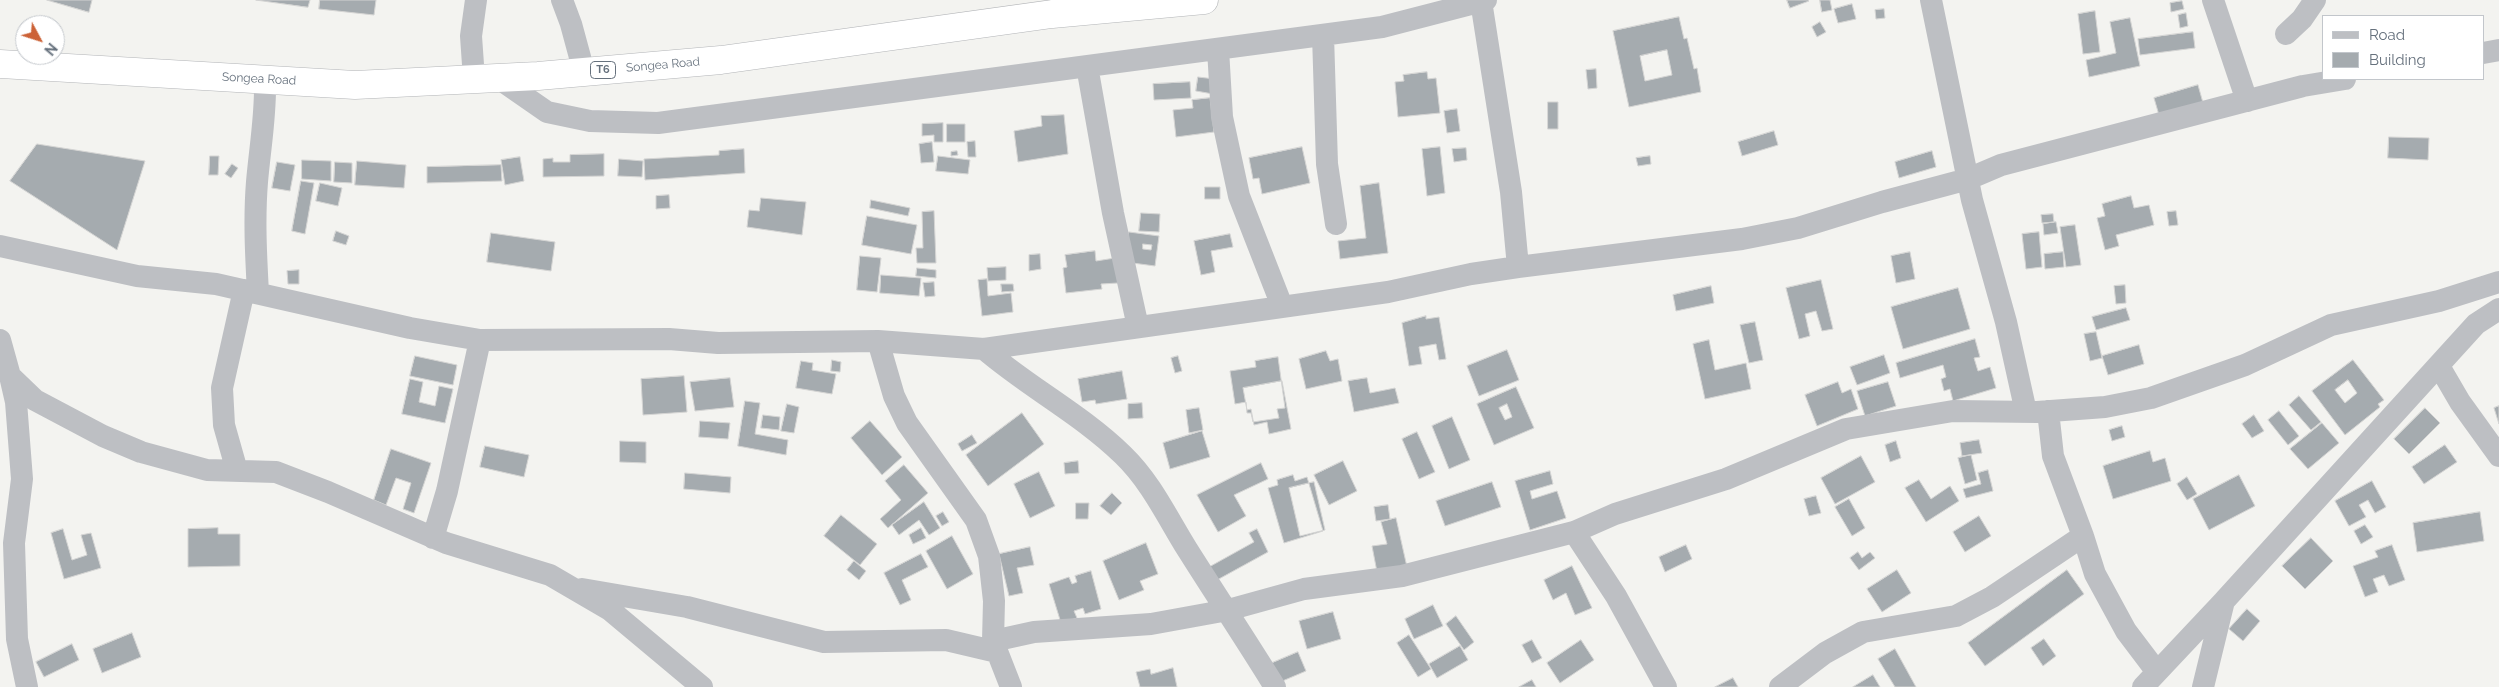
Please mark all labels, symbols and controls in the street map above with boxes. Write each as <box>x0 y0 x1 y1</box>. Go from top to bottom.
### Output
north arrow <box>15 15 65 65</box>
legend <box>2322 15 2484 80</box>
text: Road <box>2369 26 2405 44</box>
text: N <box>41 40 60 58</box>
text: Building <box>2369 51 2426 69</box>
street label: Songea Road <box>625 55 701 75</box>
road number: T6 <box>590 62 616 78</box>
street label: Songea Road <box>222 70 296 88</box>

